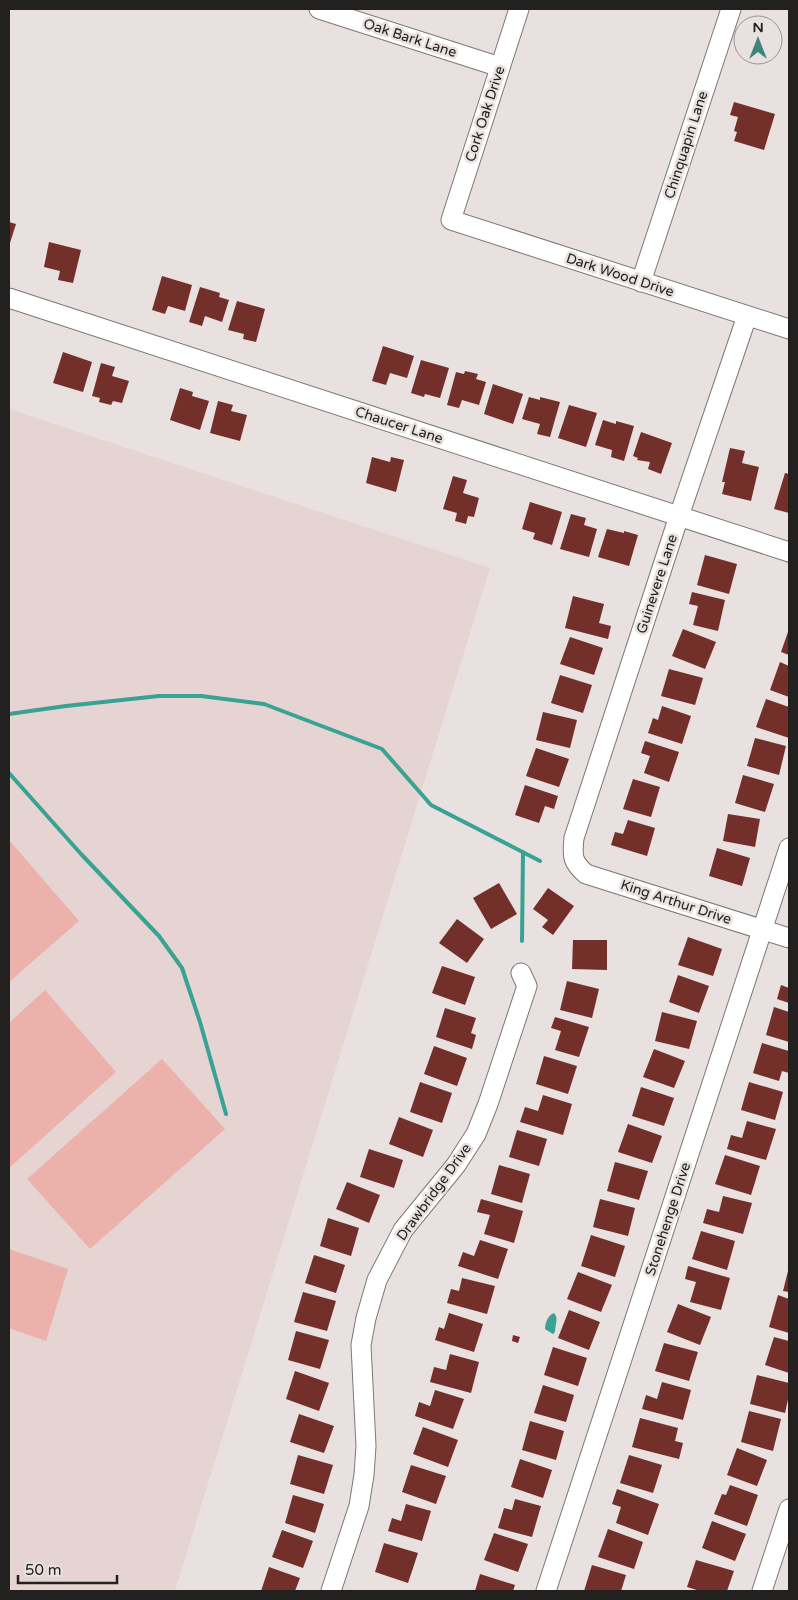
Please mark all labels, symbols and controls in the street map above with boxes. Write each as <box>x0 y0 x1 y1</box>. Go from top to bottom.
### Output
street label: Oak Bark Lane <box>361 15 459 61</box>
north arrow <box>733 15 783 65</box>
text: N <box>752 19 764 36</box>
street label: Cork Oak Drive <box>462 64 508 164</box>
street label: Chinquapin Lane <box>661 89 711 201</box>
street label: Dark Wood Drive <box>564 250 676 300</box>
street label: Chaucer Lane <box>353 403 445 447</box>
street label: Guinevere Lane <box>633 532 681 636</box>
street label: King Arthur Drive <box>618 876 734 928</box>
street label: Drawbridge Drive <box>393 1140 475 1244</box>
street label: Stonehenge Drive <box>642 1160 694 1278</box>
scale bar <box>18 1552 116 1584</box>
text: 50 m <box>25 1561 62 1579</box>

